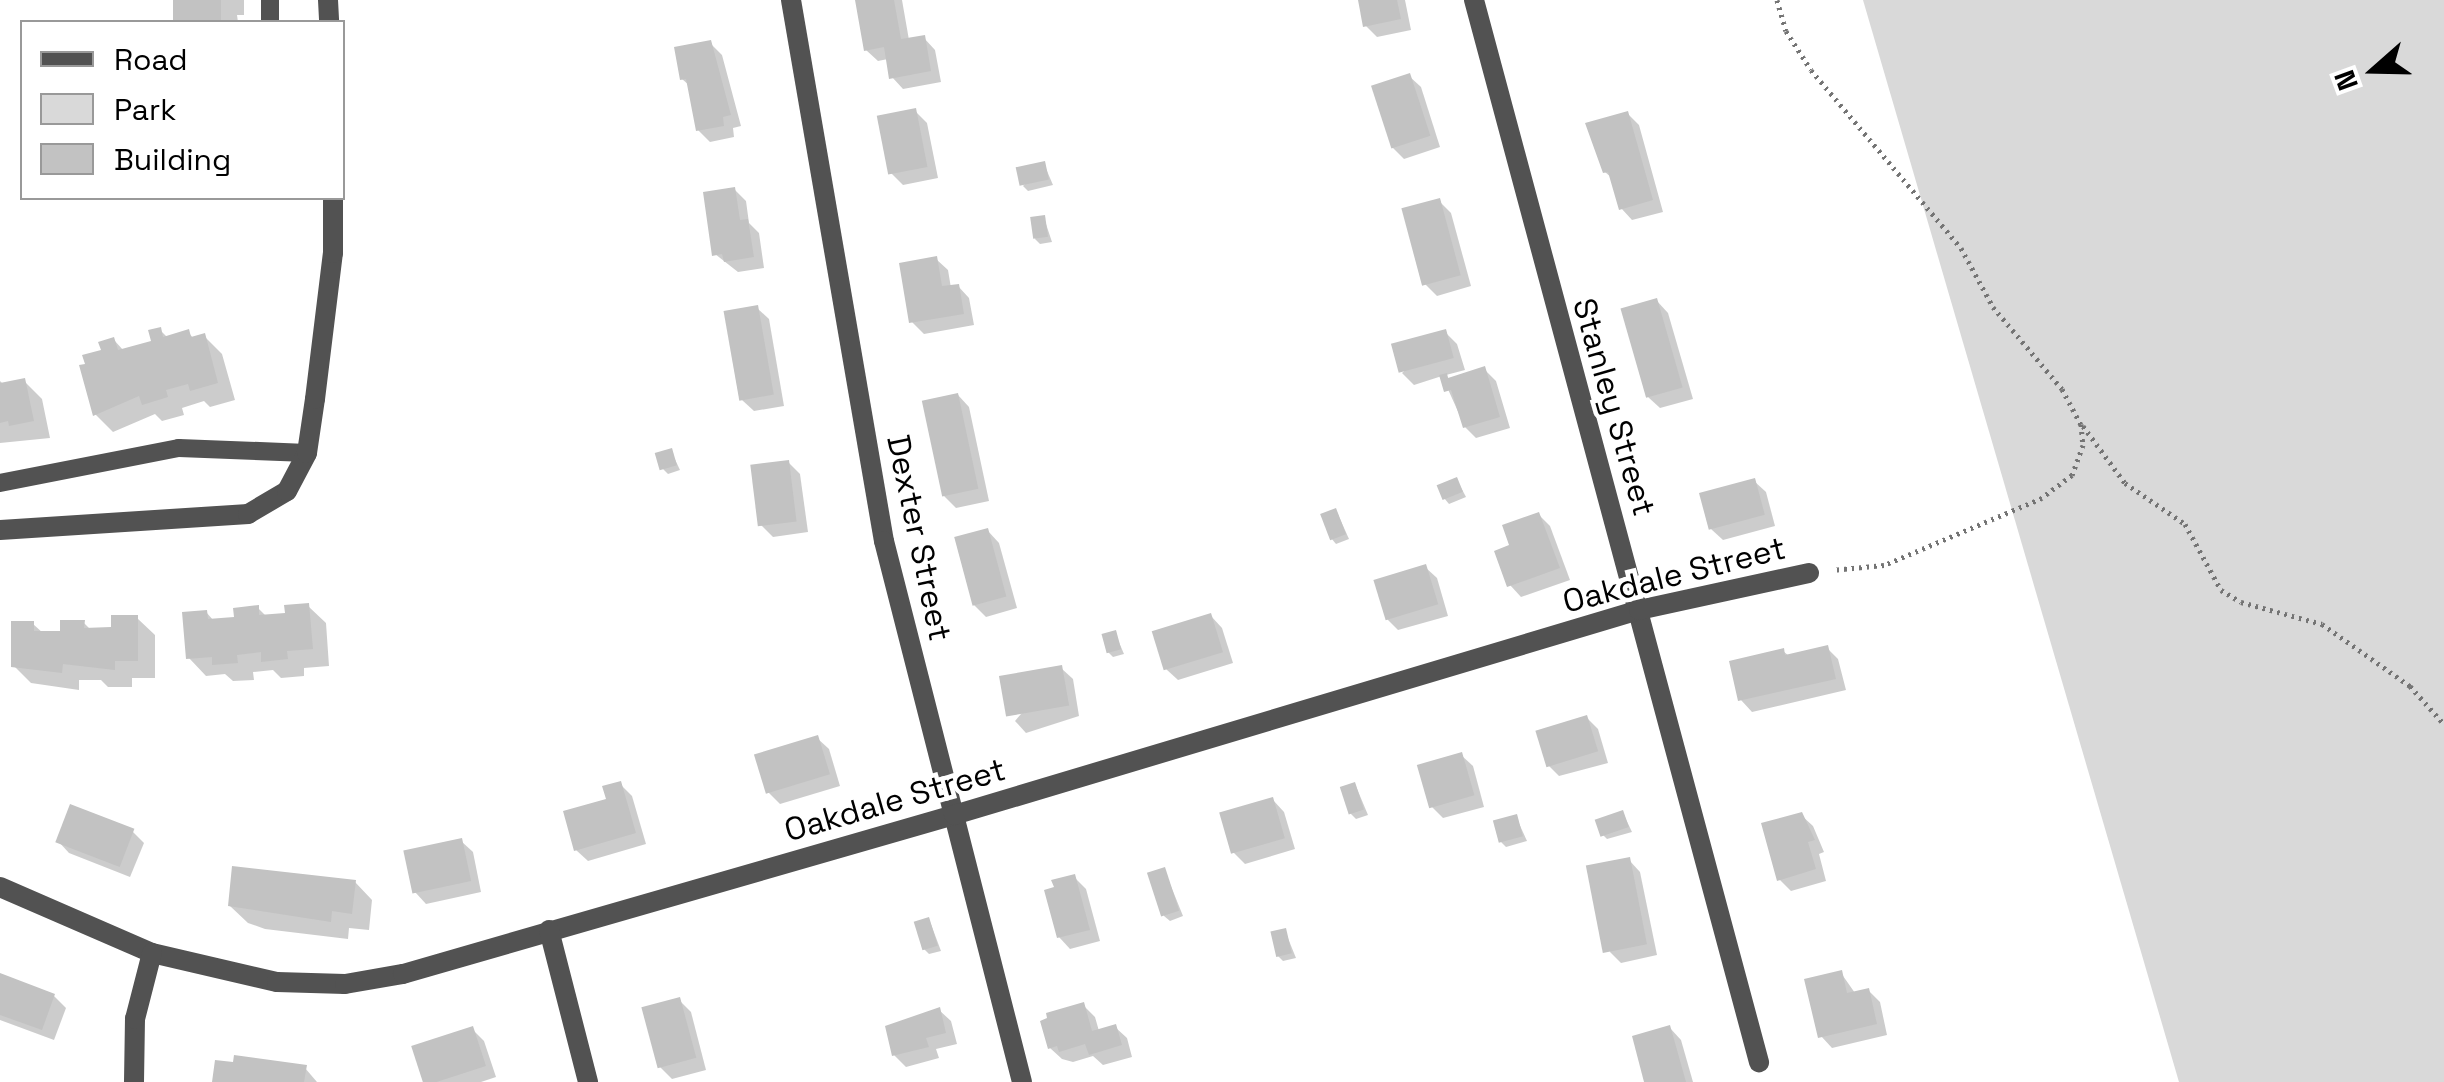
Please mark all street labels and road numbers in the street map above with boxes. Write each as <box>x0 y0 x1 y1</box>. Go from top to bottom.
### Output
street label: Stanley Street <box>1565 294 1663 520</box>
street label: Dexter Street <box>878 432 960 644</box>
street label: Oakdale Street <box>1559 529 1789 621</box>
street label: Oakdale Street <box>780 750 1010 850</box>

